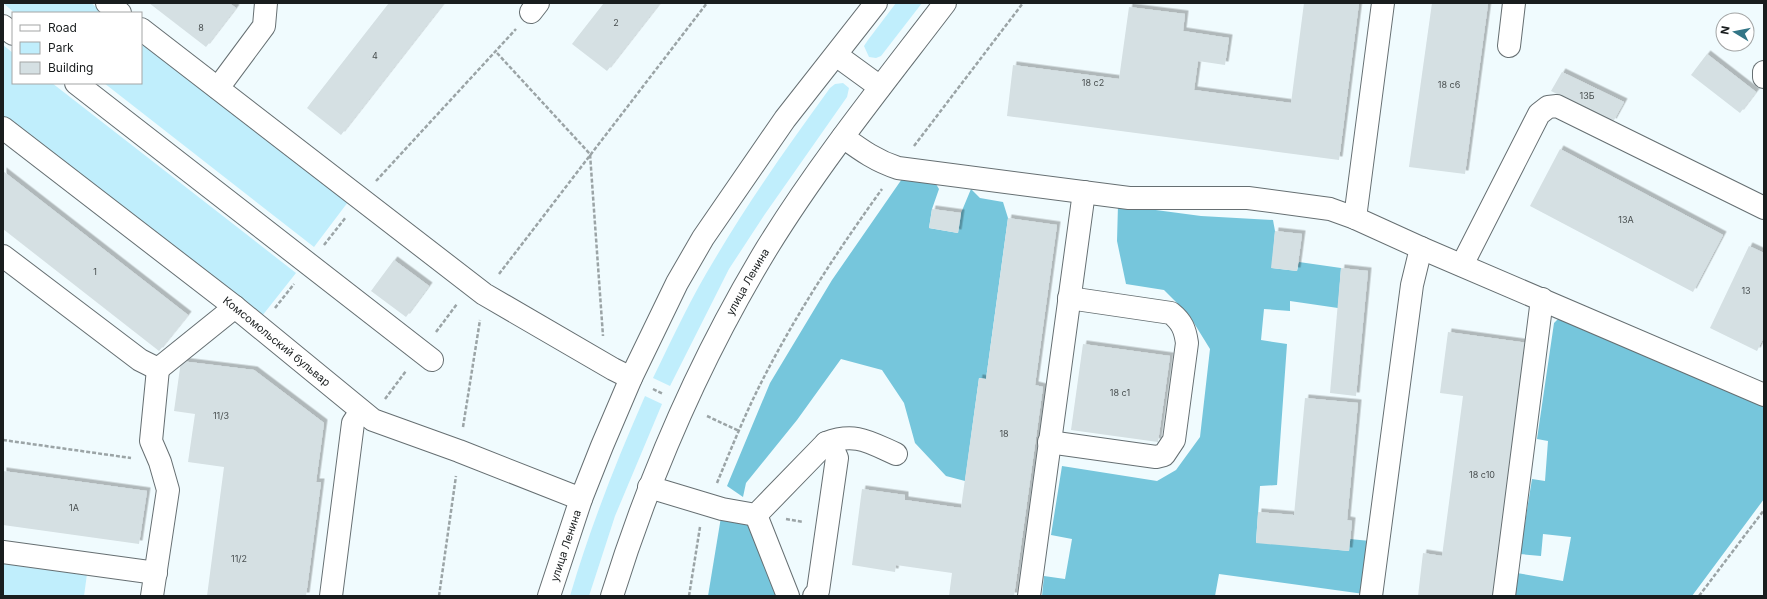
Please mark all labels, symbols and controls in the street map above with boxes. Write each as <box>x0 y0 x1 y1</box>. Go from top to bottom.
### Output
legend <box>12 12 142 84</box>
north arrow <box>1715 12 1755 52</box>
house number: 2 <box>613 17 619 28</box>
text: Road <box>48 20 77 35</box>
house number: 8 <box>198 22 204 33</box>
text: N <box>1718 25 1733 36</box>
text: Park <box>48 40 74 55</box>
house number: 4 <box>372 50 378 61</box>
text: Building <box>48 60 93 75</box>
house number: 18 с2 <box>1082 77 1104 88</box>
house number: 18 с6 <box>1438 79 1461 90</box>
house number: 13Б <box>1579 90 1595 101</box>
house number: 13А <box>1618 214 1634 225</box>
street label: улица Ленина <box>723 246 772 318</box>
house number: 1 <box>93 266 97 277</box>
house number: 13 <box>1741 285 1751 296</box>
street label: Комсомольский бульвар <box>220 293 334 389</box>
house number: 18 с1 <box>1110 387 1130 398</box>
house number: 11/3 <box>213 410 230 421</box>
house number: 18 <box>999 428 1009 439</box>
house number: 18 с10 <box>1469 469 1495 480</box>
house number: 1А <box>69 502 79 513</box>
street label: улица Ленина <box>547 508 584 583</box>
house number: 11/2 <box>231 553 247 564</box>

